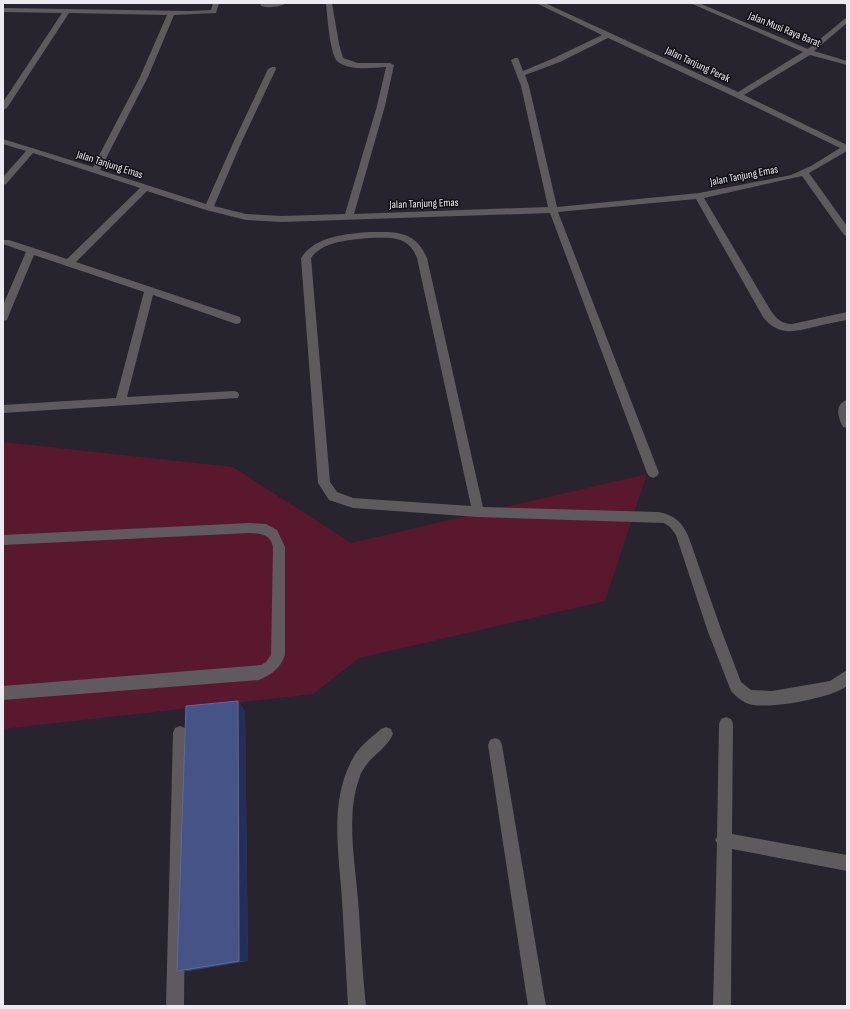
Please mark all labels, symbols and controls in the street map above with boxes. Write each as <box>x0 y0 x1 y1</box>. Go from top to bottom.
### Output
street label: Jalan Musi Raya Barat <box>746 9 824 50</box>
street label: Jalan Tanjung Perak <box>662 43 733 85</box>
street label: Jalan Tanjung Emas <box>74 147 145 181</box>
street label: Jalan Tanjung Emas <box>708 163 779 189</box>
street label: Jalan Tanjung Emas <box>388 196 459 211</box>

